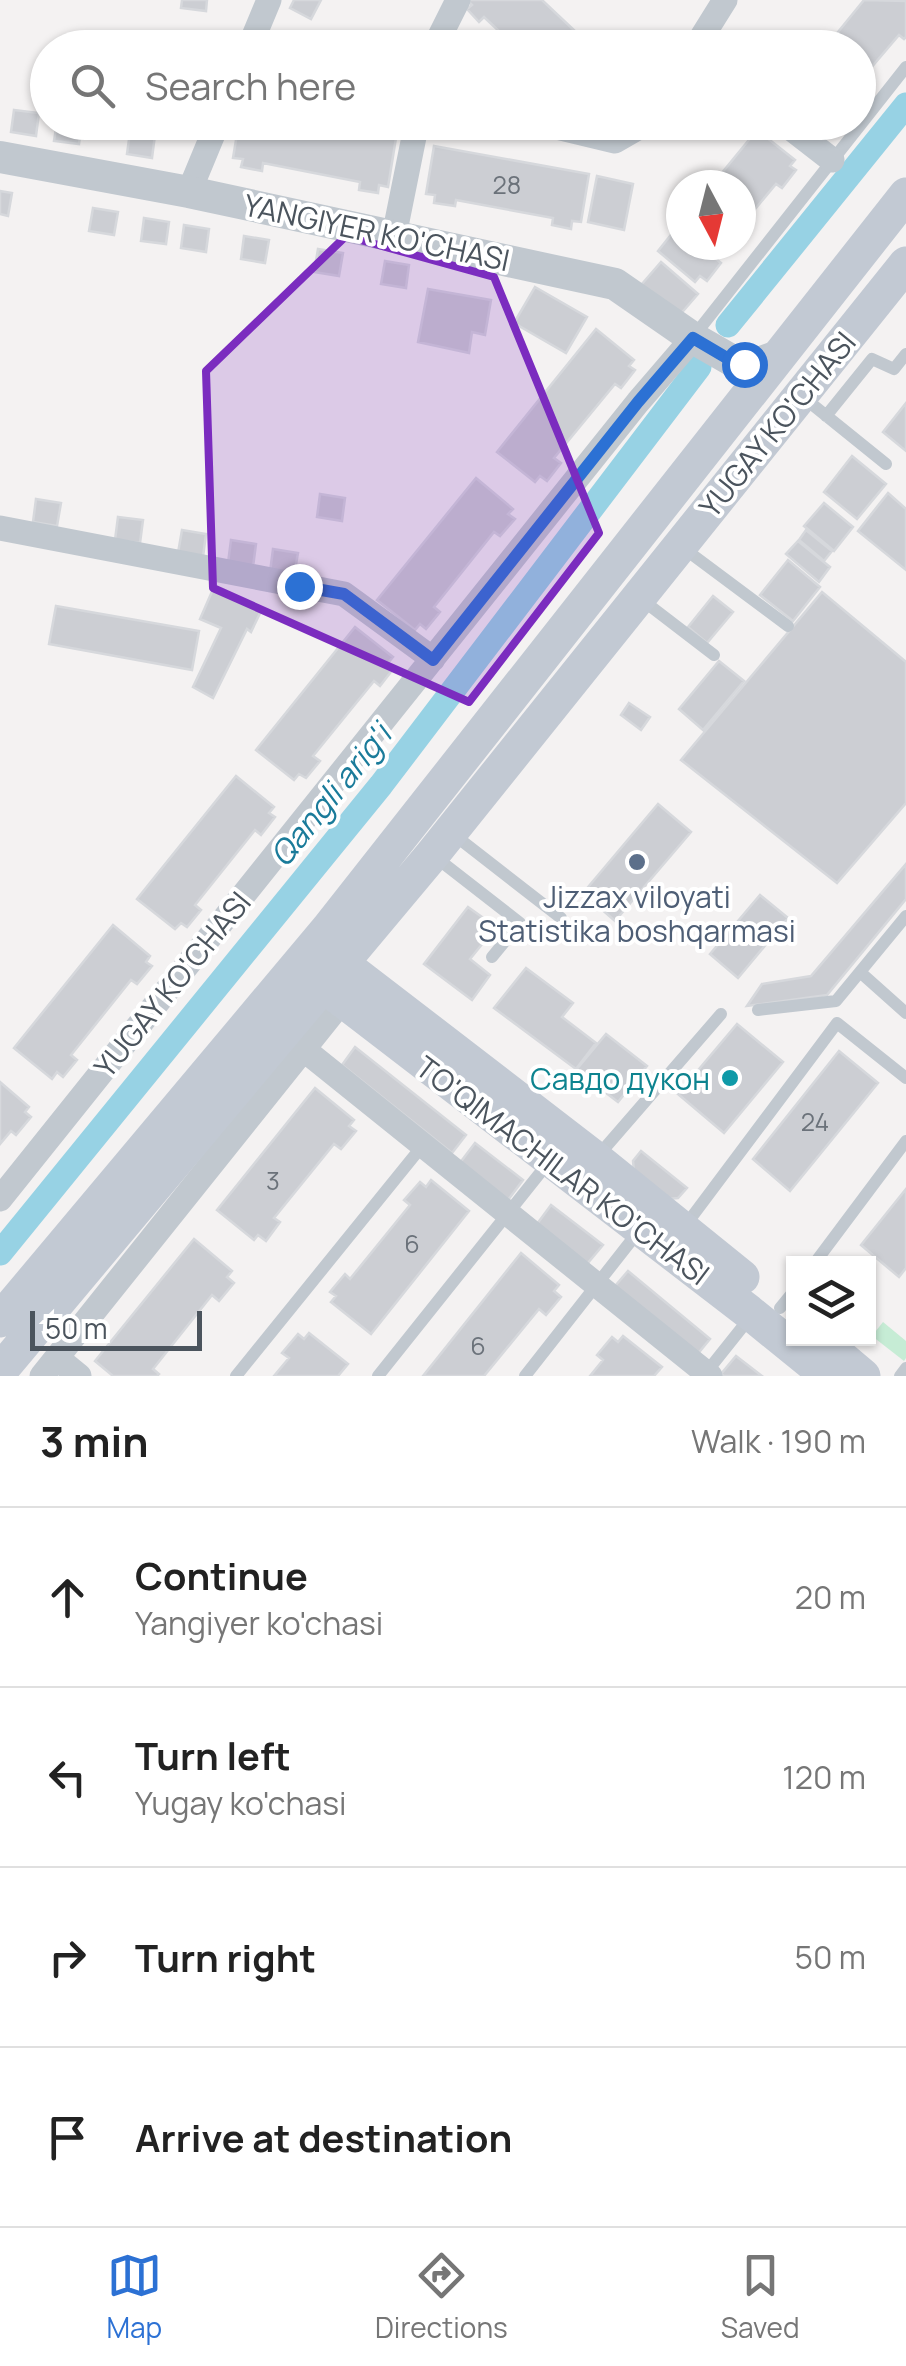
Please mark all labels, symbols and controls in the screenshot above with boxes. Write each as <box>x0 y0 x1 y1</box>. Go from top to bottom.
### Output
search box <box>30 30 876 140</box>
icon: search <box>65 58 120 113</box>
text: Search here <box>145 59 356 111</box>
house number: 28 <box>493 167 521 202</box>
north arrow <box>666 170 756 260</box>
street label: YANGIYER KO'CHASI <box>240 184 514 280</box>
street label: YUGAY KO'CHASI <box>689 323 865 525</box>
route start <box>722 342 768 388</box>
route end <box>277 564 323 610</box>
water label: Qangli arig'i <box>259 712 403 875</box>
marker: Jizzax viloyati Statistika boshqarmasi <box>626 851 648 873</box>
place label: Jizzax viloyati Statistika boshqarmasi <box>478 876 796 951</box>
street label: YUGAY KO'CHASI <box>84 883 260 1085</box>
street label: TO'QIMACHILAR KO'CHASI <box>408 1046 718 1294</box>
place label: Cавдо дукон <box>530 1058 710 1099</box>
marker: Cавдо дукон <box>719 1067 741 1089</box>
house number: 24 <box>801 1104 829 1139</box>
house number: 3 <box>266 1163 280 1198</box>
house number: 6 <box>404 1226 420 1261</box>
map controls <box>786 1256 876 1346</box>
button: layers <box>786 1256 876 1346</box>
scale bar <box>30 1306 202 1350</box>
text: 50 m <box>45 1309 108 1347</box>
house number: 6 <box>470 1328 486 1363</box>
text: 3 min <box>40 1412 149 1470</box>
text: Walk · 190 m <box>691 1419 866 1463</box>
text: Continue <box>135 1549 308 1601</box>
icon: ahead <box>40 1570 95 1625</box>
text: 20 m <box>795 1575 866 1619</box>
text: Yangiyer ko'chasi <box>135 1601 383 1645</box>
text: Turn left <box>135 1729 291 1781</box>
icon: left <box>40 1750 95 1805</box>
text: 120 m <box>782 1755 866 1799</box>
text: Yugay ko'chasi <box>135 1781 346 1825</box>
icon: right <box>40 1930 95 1985</box>
text: Turn right <box>135 1931 316 1983</box>
text: 50 m <box>794 1935 866 1979</box>
icon: arrive <box>40 2110 95 2165</box>
text: Arrive at destination <box>135 2111 512 2163</box>
tab: Map <box>106 2248 162 2346</box>
tab: Directions <box>375 2248 508 2346</box>
tab: Saved <box>721 2248 800 2346</box>

